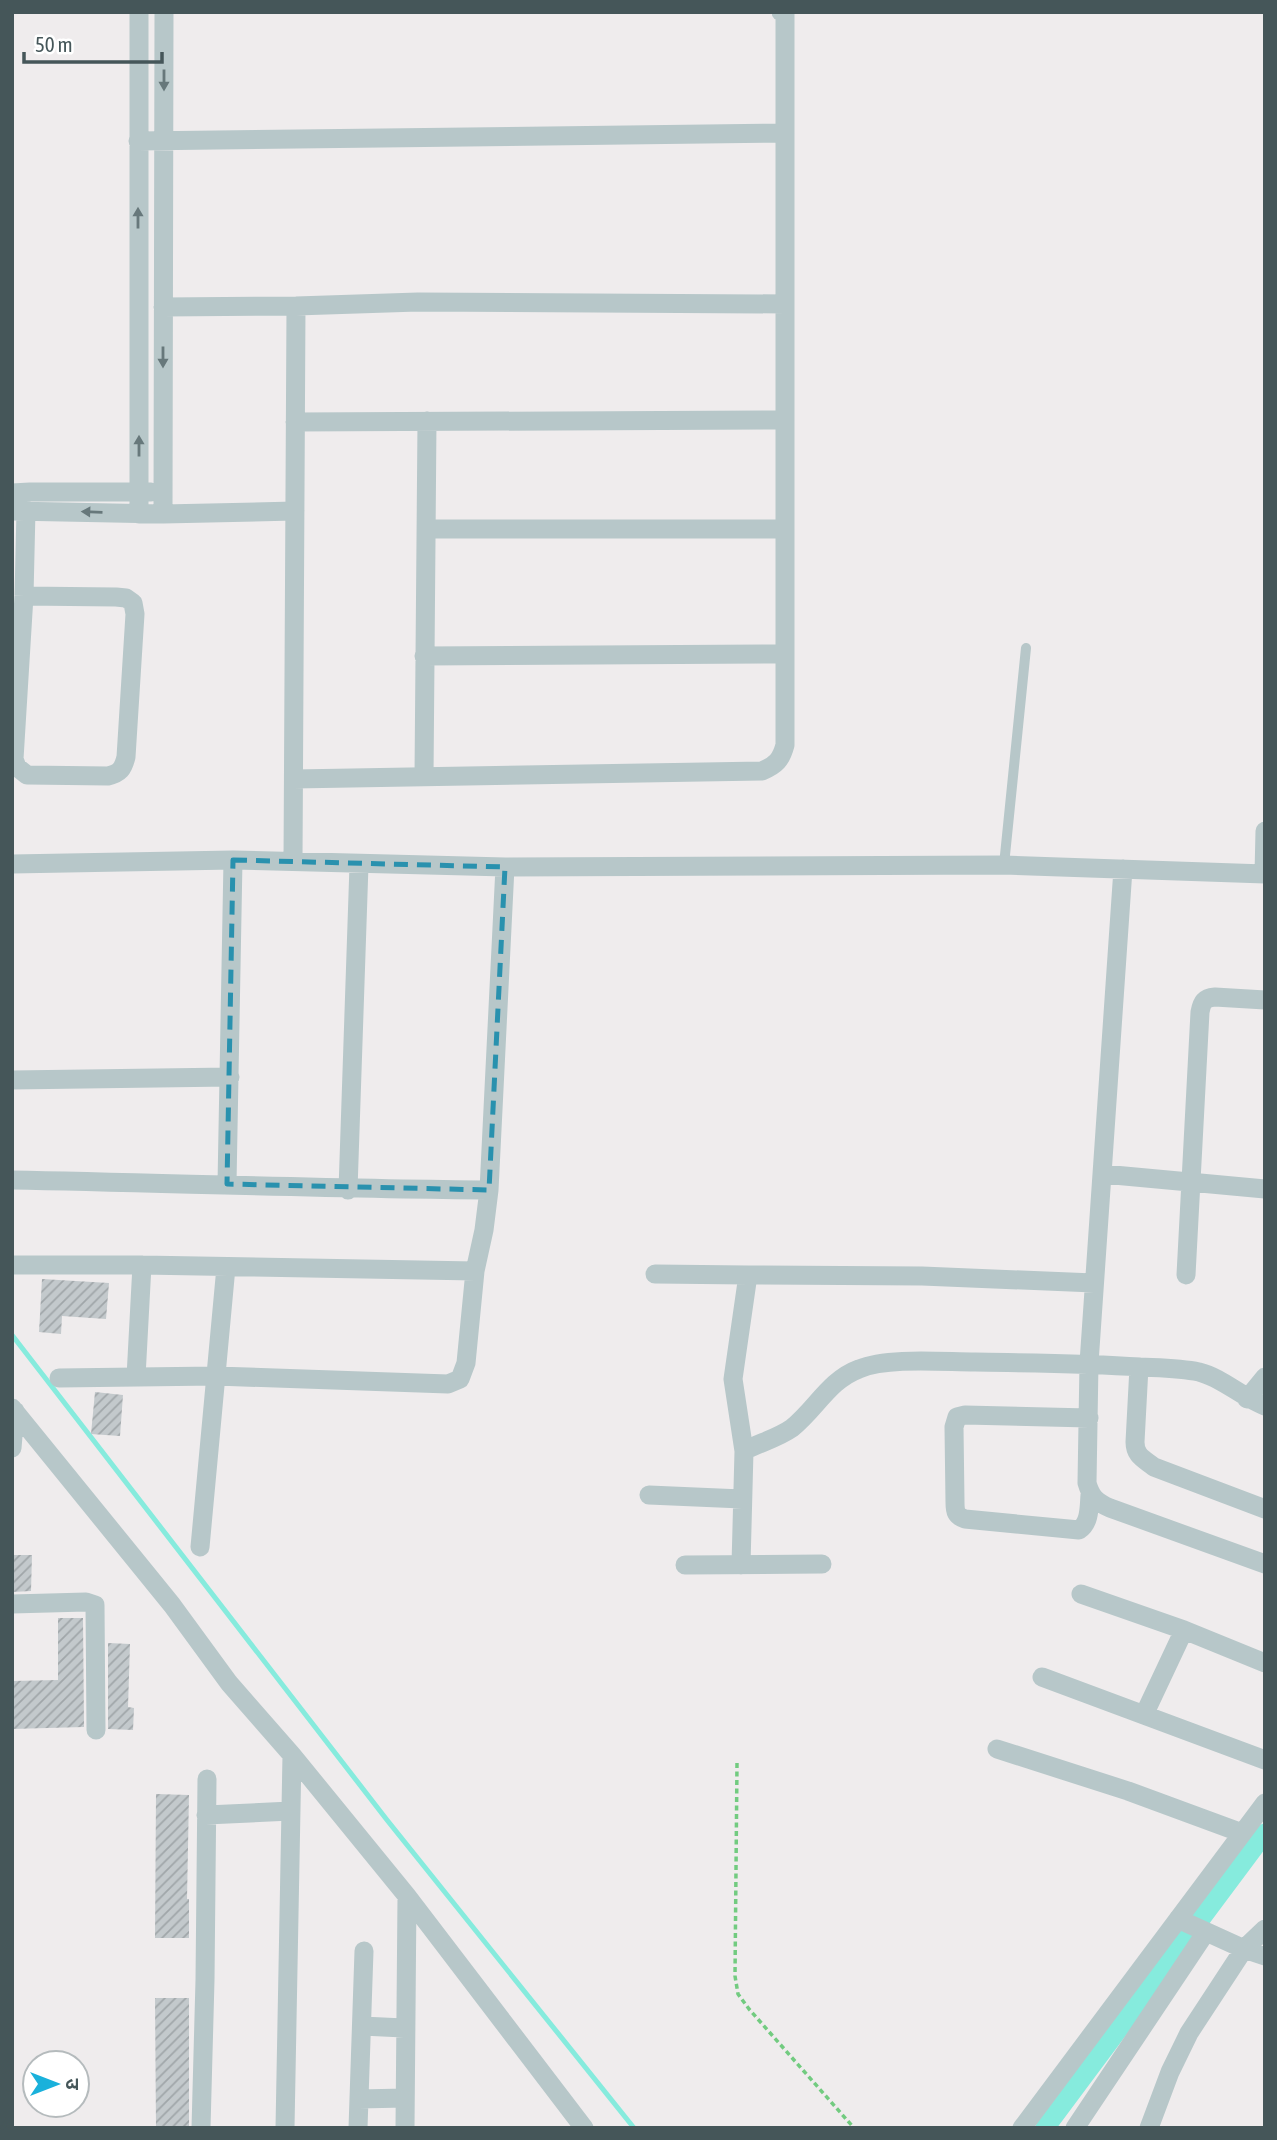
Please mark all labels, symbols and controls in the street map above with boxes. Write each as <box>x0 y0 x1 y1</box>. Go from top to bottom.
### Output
scale bar <box>24 21 163 65</box>
text: 50 m <box>35 32 73 56</box>
one-way arrow <box>158 70 170 92</box>
one-way arrow <box>132 207 144 229</box>
one-way arrow <box>157 346 169 368</box>
one-way arrow <box>133 434 145 456</box>
one-way arrow <box>81 507 103 518</box>
north arrow <box>21 2049 91 2119</box>
text: उ <box>62 2078 84 2090</box>

